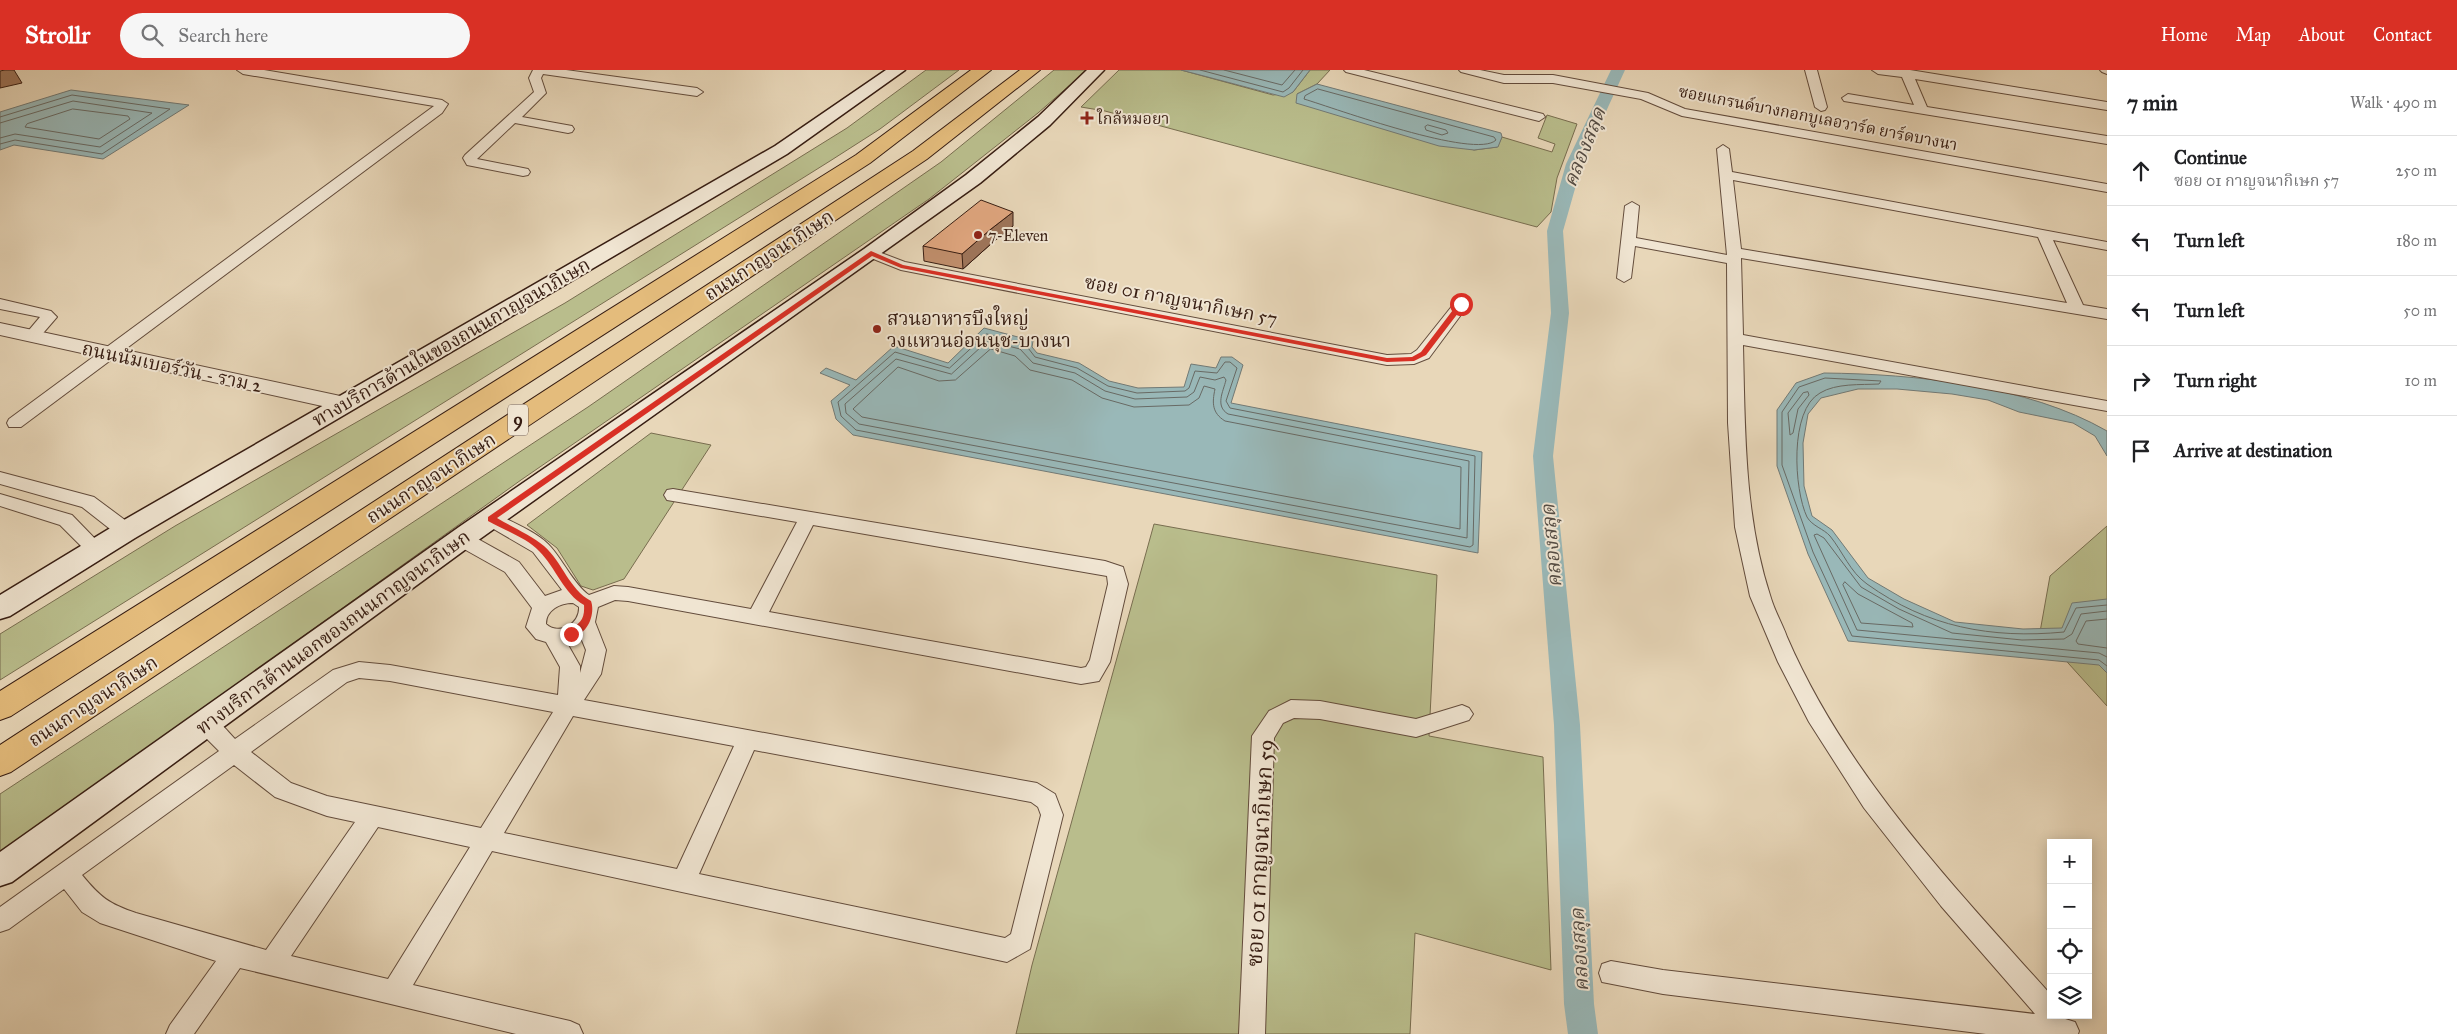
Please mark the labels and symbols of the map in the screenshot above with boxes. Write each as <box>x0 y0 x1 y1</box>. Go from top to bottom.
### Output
street label: ซอยแกรนด์บางกอกบูเลอวาร์ด ยาร์ดบางนา <box>1677 82 1959 155</box>
water label: คลองสลุด <box>1557 103 1612 191</box>
place label: ใกล้หมอยา <box>1096 108 1169 128</box>
marker: ใกล้หมอยา <box>1081 112 1093 124</box>
street label: ถนนกาญจนาภิเษก <box>700 205 838 305</box>
place label: 7-Eleven <box>988 226 1049 245</box>
marker: 7-Eleven <box>972 229 984 241</box>
street label: ทางบริการด้านในของถนนกาญจนาภิเษก <box>307 251 594 431</box>
street label: ซอย 01 กาญจนากิเษก 57 <box>1083 270 1279 330</box>
route start <box>1450 293 1473 316</box>
place label: สวนอาหารบึงใหญ่ วงแหวนอ่อนนุช-บางนา <box>887 305 1071 353</box>
marker: สวนอาหารบึงใหญ่ วงแหวนอ่อนนุช-บางนา <box>871 323 883 335</box>
street label: ถนนนัมเบอร์วัน - ราม 2 <box>80 337 265 397</box>
road number: 9 <box>508 404 528 436</box>
street label: ถนนกาญจนาภิเษก <box>362 428 500 528</box>
water label: คลองสลุด <box>1535 502 1568 589</box>
street label: ทางบริการด้านนอกของถนนกาญจนาภิเษก <box>192 525 474 739</box>
route end <box>560 623 583 646</box>
street label: ถนนกาญจนาภิเษก <box>24 651 162 751</box>
street label: ซอย 01 กาญจนาภิเษก 59 <box>1241 739 1279 967</box>
water label: คลองสลุด <box>1565 906 1594 992</box>

